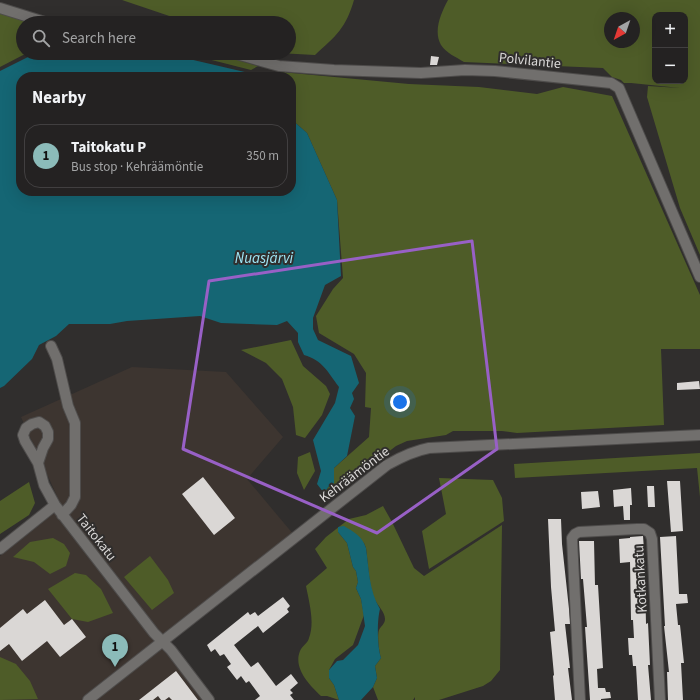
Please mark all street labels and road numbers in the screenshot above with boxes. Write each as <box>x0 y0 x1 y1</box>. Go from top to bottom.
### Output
street label: Polvilantie <box>498 48 562 74</box>
street label: Kehräämöntie <box>315 442 394 508</box>
street label: Taitokatu <box>71 510 121 565</box>
street label: Kotkankatu <box>629 545 653 613</box>

